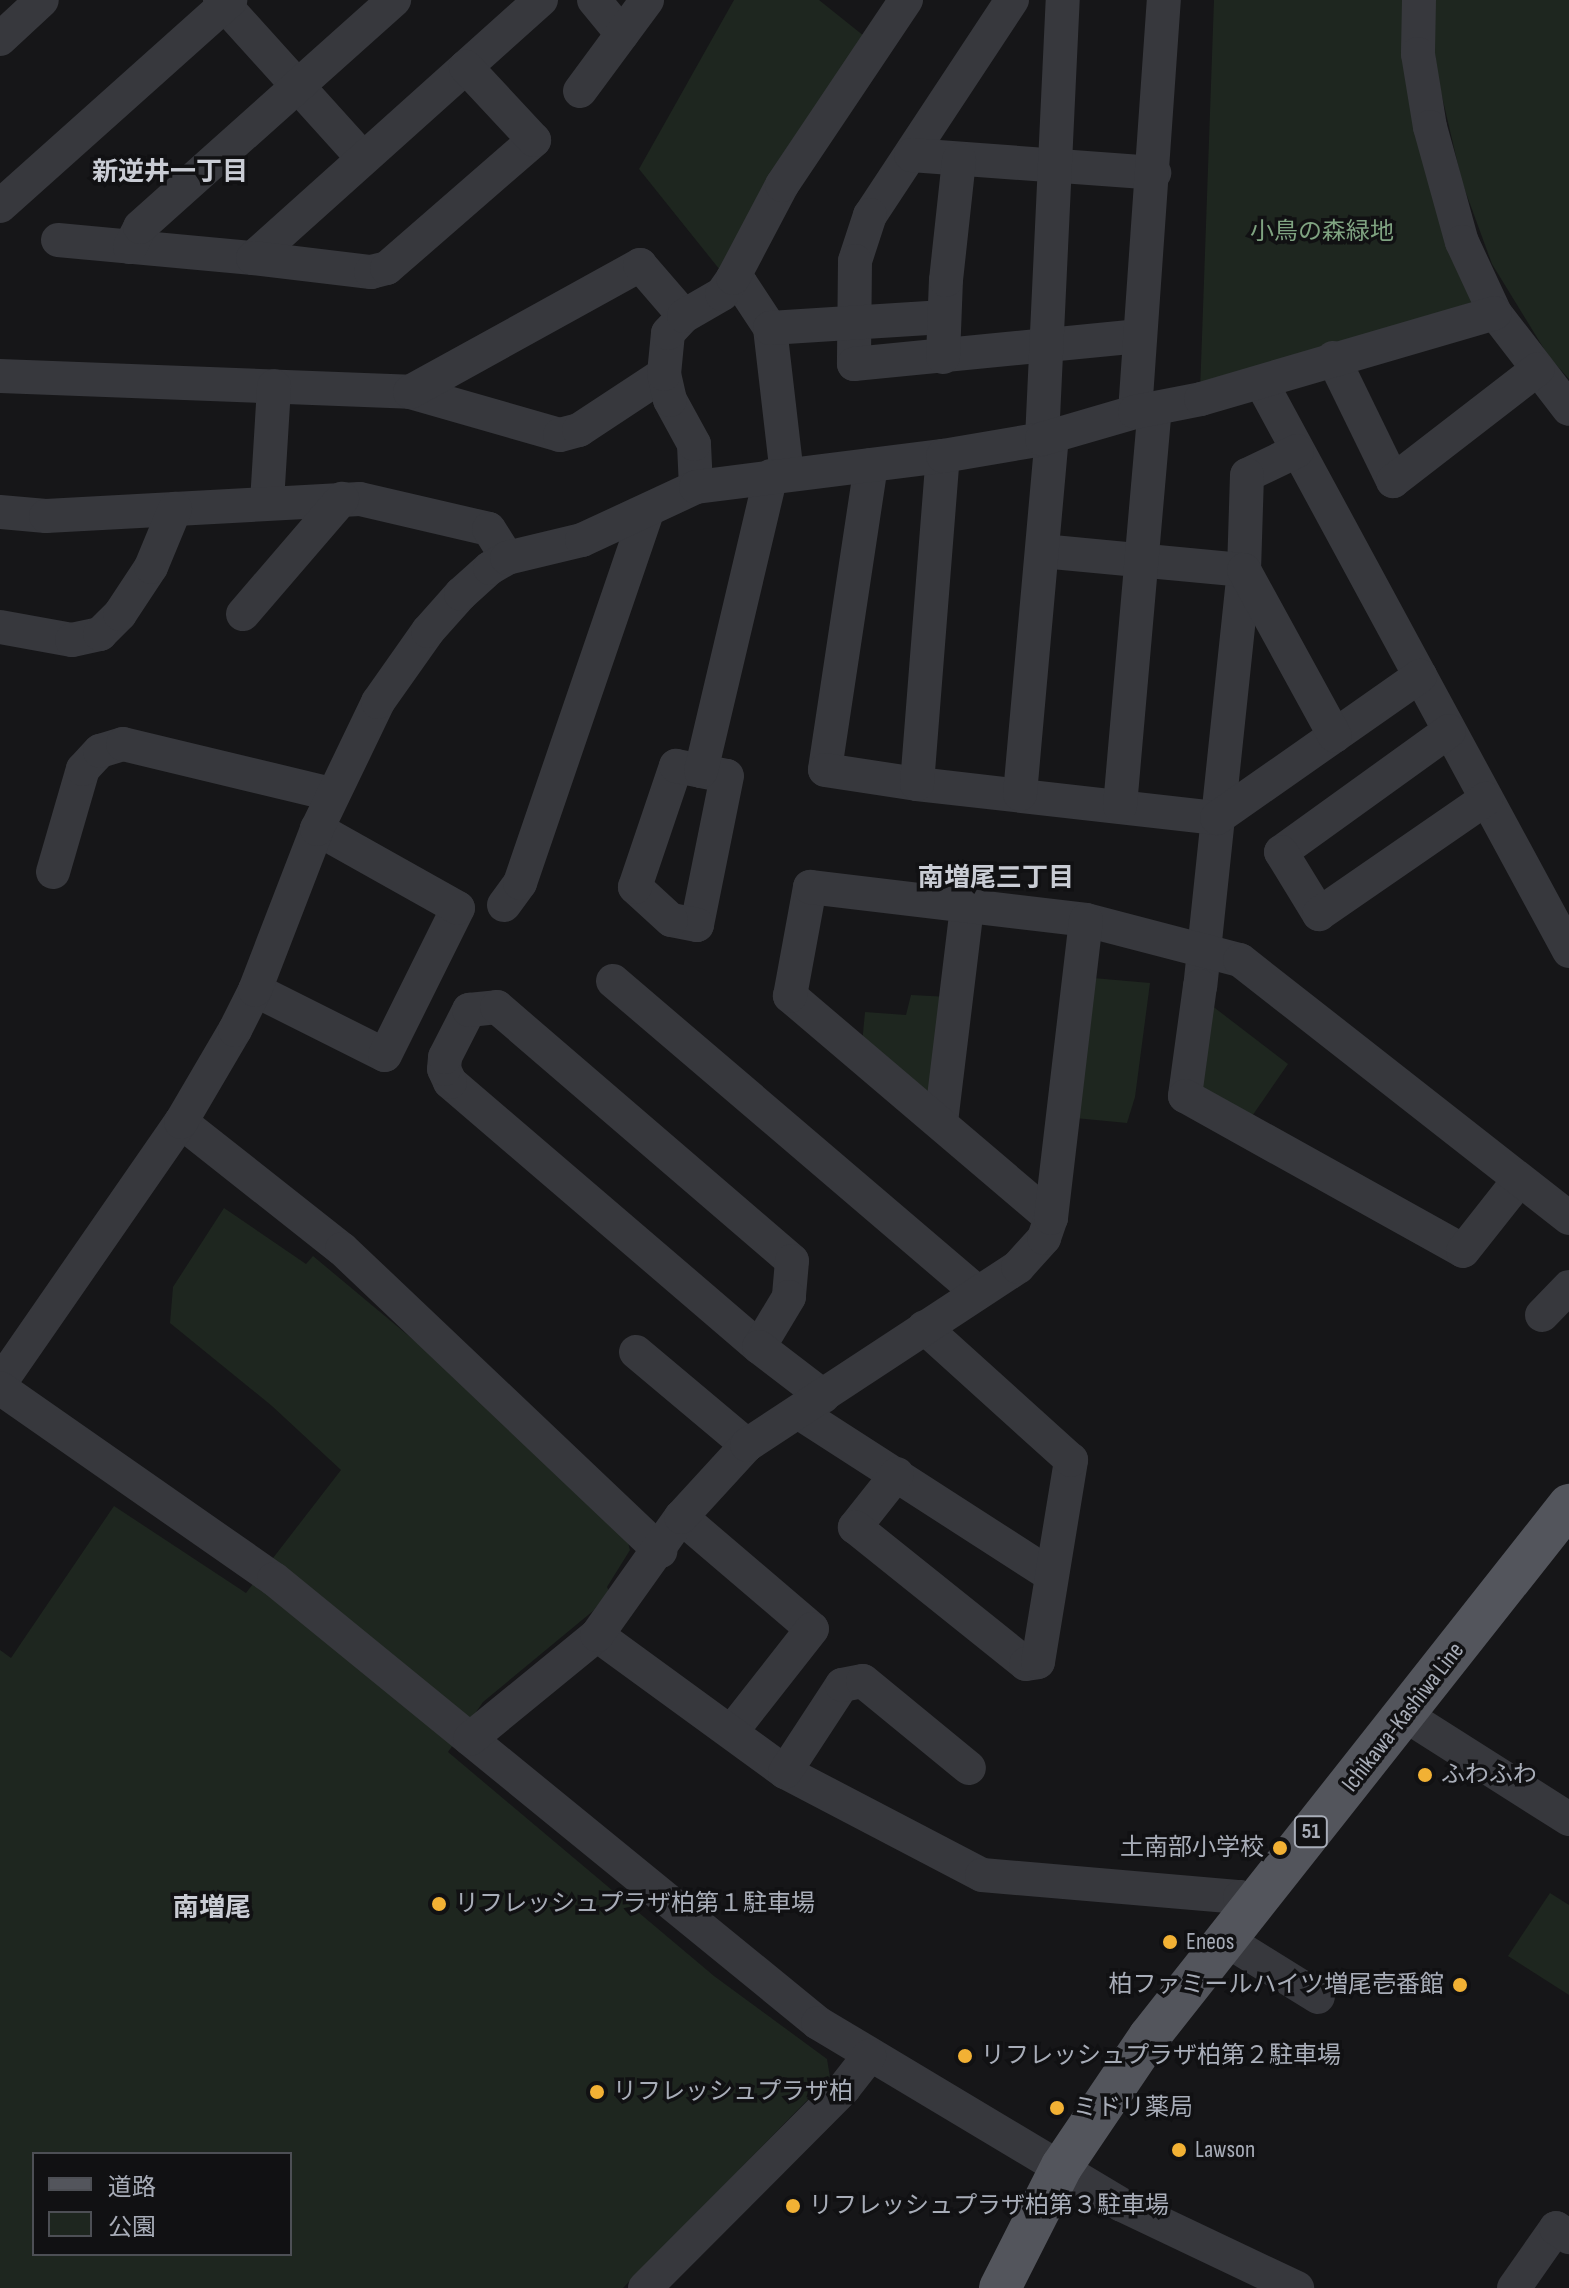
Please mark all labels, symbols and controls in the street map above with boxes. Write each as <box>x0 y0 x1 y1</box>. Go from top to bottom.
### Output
district label: 新逆井一丁目 <box>92 157 248 189</box>
park label: 小鳥の森緑地 <box>1250 218 1394 246</box>
district label: 南増尾三丁目 <box>918 863 1074 895</box>
street label: Ichikawa-Kashiwa Line <box>1336 1637 1470 1797</box>
place label: ふわふわ <box>1441 1761 1537 1789</box>
marker: ふわふわ <box>1416 1766 1434 1784</box>
road number: 51 <box>1293 1814 1329 1850</box>
place label: 土南部小学校 <box>1120 1834 1264 1862</box>
marker: 土南部小学校 <box>1271 1839 1289 1857</box>
place label: リフレッシュプラザ柏第１駐車場 <box>455 1890 815 1918</box>
district label: 南増尾 <box>173 1893 251 1925</box>
marker: リフレッシュプラザ柏第１駐車場 <box>430 1895 448 1913</box>
place label: Eneos <box>1186 1928 1234 1956</box>
marker: Eneos <box>1161 1933 1179 1951</box>
place label: 柏ファミールハイツ増尾壱番館 <box>1108 1971 1444 1999</box>
marker: 柏ファミールハイツ増尾壱番館 <box>1451 1976 1469 1994</box>
place label: リフレッシュプラザ柏第２駐車場 <box>981 2042 1341 2070</box>
marker: リフレッシュプラザ柏第２駐車場 <box>956 2047 974 2065</box>
place label: リフレッシュプラザ柏 <box>613 2078 853 2106</box>
marker: リフレッシュプラザ柏 <box>588 2083 606 2101</box>
place label: ミドリ薬局 <box>1073 2094 1193 2122</box>
marker: ミドリ薬局 <box>1048 2099 1066 2117</box>
place label: Lawson <box>1195 2136 1255 2164</box>
marker: Lawson <box>1170 2141 1188 2159</box>
legend <box>32 2152 292 2256</box>
text: 道路 <box>108 2173 156 2202</box>
place label: リフレッシュプラザ柏第３駐車場 <box>809 2192 1169 2220</box>
marker: リフレッシュプラザ柏第３駐車場 <box>784 2197 802 2215</box>
text: 公園 <box>108 2213 156 2242</box>

